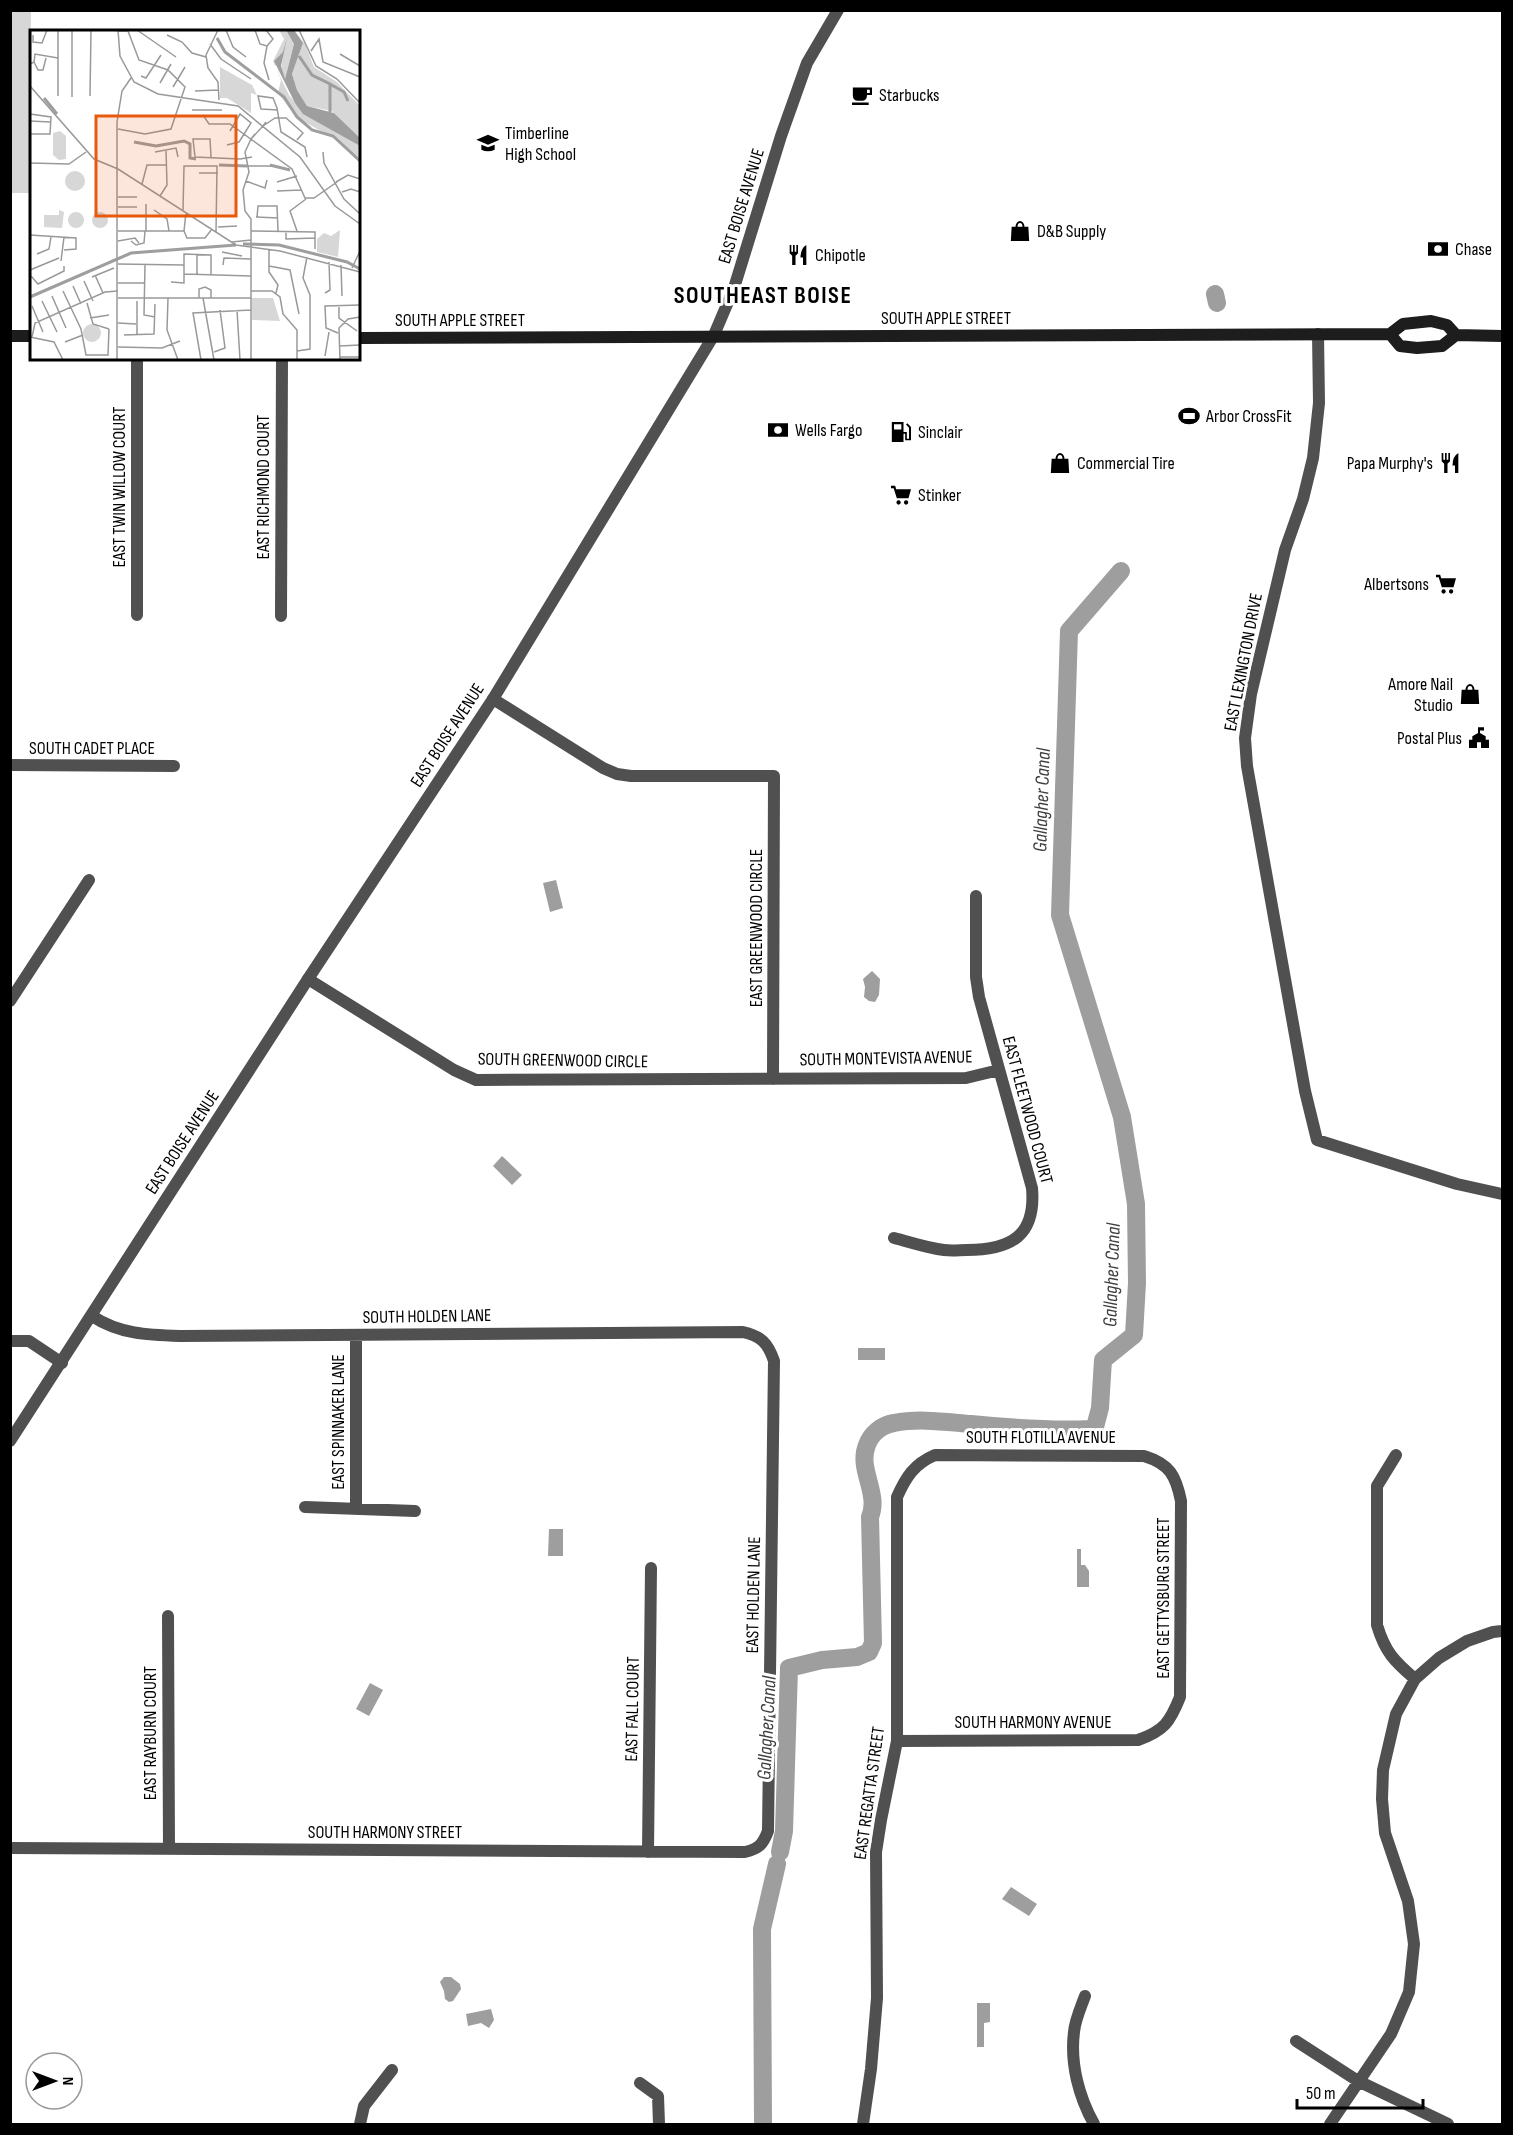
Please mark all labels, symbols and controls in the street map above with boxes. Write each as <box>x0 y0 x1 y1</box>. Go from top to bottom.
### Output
inset map <box>30 30 360 360</box>
cafe icon: Starbucks <box>850 83 874 107</box>
place label: Starbucks <box>879 85 939 106</box>
place label: Timberline High School <box>505 123 576 165</box>
school or university icon: Timberline High School <box>476 131 500 155</box>
street label: EAST BOISE AVENUE <box>714 146 769 266</box>
shop icon: D&B Supply <box>1008 219 1032 243</box>
place label: D&B Supply <box>1037 221 1106 242</box>
bank icon: Chase <box>1426 237 1450 261</box>
place label: Chase <box>1455 239 1492 260</box>
restaurant icon: Chipotle <box>786 243 810 267</box>
place label: Chipotle <box>815 245 866 266</box>
district label: SOUTHEAST BOISE <box>674 281 852 310</box>
street label: SOUTH APPLE STREET <box>881 308 1011 329</box>
street label: SOUTH APPLE STREET <box>395 310 525 331</box>
sports icon: Arbor CrossFit <box>1177 404 1201 428</box>
street label: EAST TWIN WILLOW COURT <box>109 406 130 568</box>
place label: Arbor CrossFit <box>1205 406 1292 427</box>
street label: EAST RICHMOND COURT <box>253 415 274 559</box>
bank icon: Wells Fargo <box>766 418 790 442</box>
place label: Wells Fargo <box>795 420 862 441</box>
fuel station icon: Sinclair <box>889 420 913 444</box>
place label: Sinclair <box>918 422 963 443</box>
shop icon: Commercial Tire <box>1048 451 1072 475</box>
restaurant icon: Papa Murphy's <box>1438 451 1462 475</box>
place label: Commercial Tire <box>1077 453 1175 474</box>
place label: Papa Murphy's <box>1347 453 1433 474</box>
supermarket icon: Stinker <box>889 483 913 507</box>
place label: Stinker <box>918 485 961 506</box>
supermarket icon: Albertsons <box>1434 572 1458 596</box>
place label: Albertsons <box>1363 574 1429 595</box>
street label: EAST LEXINGTON DRIVE <box>1220 591 1267 733</box>
place label: Amore Nail Studio <box>1387 674 1453 716</box>
street label: EAST BOISE AVENUE <box>406 679 489 791</box>
shop icon: Amore Nail Studio <box>1458 682 1482 706</box>
public building icon: Postal Plus <box>1467 726 1491 750</box>
place label: Postal Plus <box>1397 728 1462 749</box>
street label: SOUTH CADET PLACE <box>29 738 155 759</box>
water label: Gallagher Canal <box>1028 746 1056 852</box>
street label: EAST GREENWOOD CIRCLE <box>746 849 767 1007</box>
street label: EAST FLEETWOOD COURT <box>998 1034 1057 1186</box>
street label: SOUTH MONTEVISTA AVENUE <box>799 1046 973 1071</box>
street label: SOUTH GREENWOOD CIRCLE <box>478 1049 648 1072</box>
street label: EAST BOISE AVENUE <box>141 1086 224 1198</box>
water label: Gallagher Canal <box>1098 1221 1126 1327</box>
street label: SOUTH HOLDEN LANE <box>362 1305 492 1328</box>
street label: EAST SPINNAKER LANE <box>328 1354 349 1490</box>
street label: SOUTH FLOTILLA AVENUE <box>966 1427 1116 1448</box>
street label: EAST GETTYSBURG STREET <box>1153 1517 1174 1679</box>
street label: EAST HOLDEN LANE <box>742 1536 765 1654</box>
street label: EAST FALL COURT <box>621 1656 644 1762</box>
street label: EAST RAYBURN COURT <box>140 1666 161 1800</box>
water label: Gallagher Canal <box>752 1674 782 1781</box>
street label: SOUTH HARMONY AVENUE <box>954 1712 1112 1733</box>
street label: EAST REGATTA STREET <box>850 1725 889 1861</box>
street label: SOUTH HARMONY STREET <box>308 1822 462 1843</box>
north arrow <box>24 2051 84 2111</box>
scale bar <box>1297 2072 1423 2110</box>
text: N <box>58 2077 77 2085</box>
text: 50 m <box>1306 2083 1336 2104</box>

